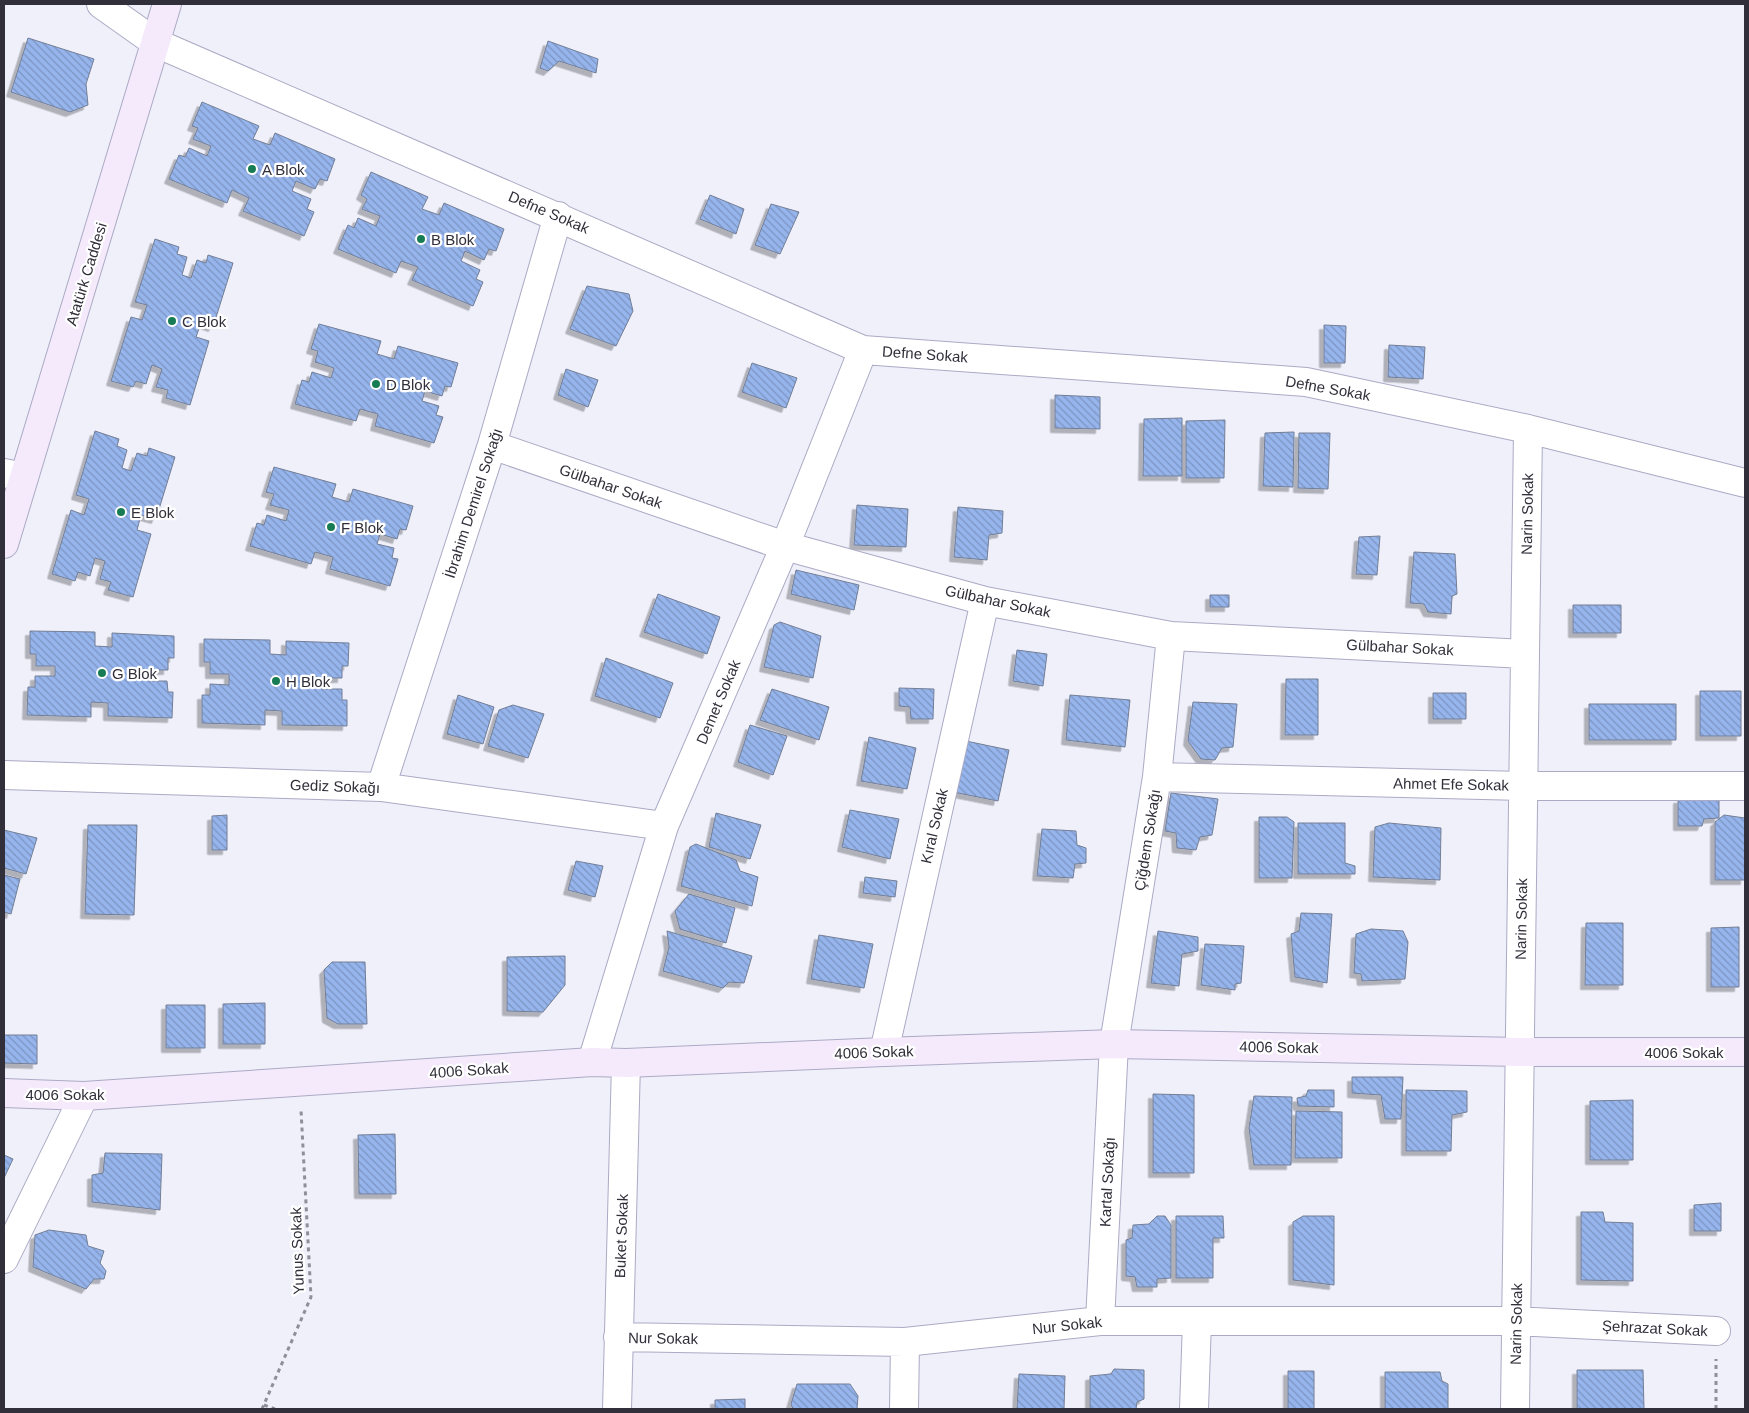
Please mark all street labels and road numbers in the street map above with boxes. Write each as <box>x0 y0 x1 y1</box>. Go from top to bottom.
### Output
street label: Defne Sokak <box>506 187 592 237</box>
street label: Atatürk Caddesi <box>62 220 110 328</box>
street label: Defne Sokak <box>882 343 969 366</box>
street label: Defne Sokak <box>1284 372 1372 404</box>
street label: İbrahim Demirel Sokağı <box>441 426 505 580</box>
street label: Gülbahar Sokak <box>557 460 665 512</box>
street label: Narin Sokak <box>1518 473 1536 555</box>
street label: Gülbahar Sokak <box>944 582 1053 621</box>
street label: Gülbahar Sokak <box>1346 636 1455 658</box>
street label: Demet Sokak <box>693 657 744 747</box>
street label: Ahmet Efe Sokak <box>1393 774 1510 794</box>
street label: Gediz Sokağı <box>290 776 380 796</box>
street label: Kıral Sokak <box>917 786 951 865</box>
street label: Çiğdem Sokağı <box>1131 788 1163 892</box>
street label: Narin Sokak <box>1512 878 1530 960</box>
street label: 4006 Sokak <box>1239 1038 1319 1056</box>
street label: 4006 Sokak <box>834 1042 914 1062</box>
street label: 4006 Sokak <box>1644 1044 1724 1061</box>
street label: 4006 Sokak <box>429 1059 510 1081</box>
street label: 4006 Sokak <box>25 1086 105 1103</box>
street label: Kartal Sokağı <box>1096 1137 1118 1227</box>
street label: Buket Sokak <box>611 1193 631 1278</box>
street label: Yunus Sokak <box>287 1206 307 1295</box>
street label: Narin Sokak <box>1507 1283 1525 1365</box>
street label: Nur Sokak <box>1031 1313 1103 1337</box>
street label: Şehrazat Sokak <box>1602 1317 1709 1339</box>
street label: Nur Sokak <box>628 1329 699 1347</box>

